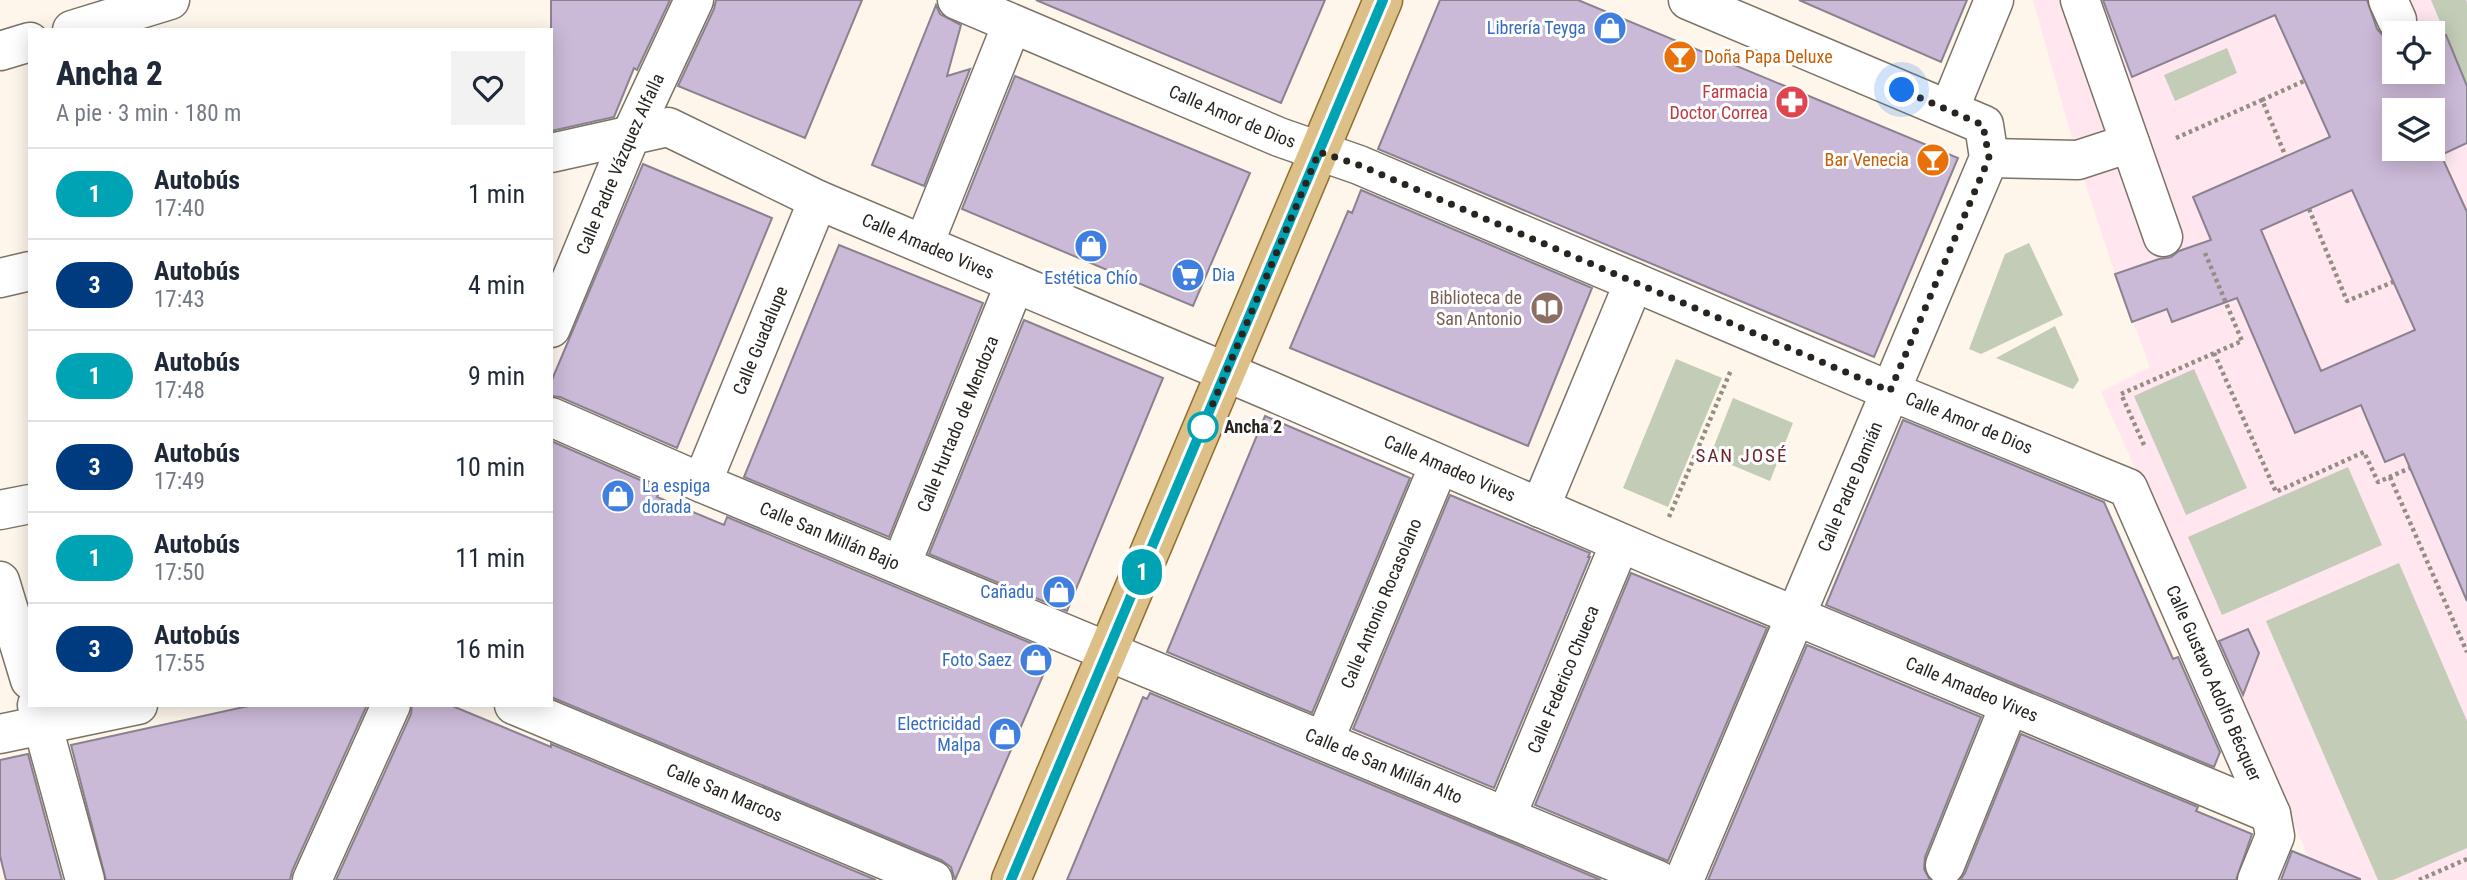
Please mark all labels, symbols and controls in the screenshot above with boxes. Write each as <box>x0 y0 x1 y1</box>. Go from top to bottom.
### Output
shop icon: Librería Teyga <box>1591 9 1629 47</box>
place label: Librería Teyga <box>1487 17 1586 38</box>
map controls <box>2382 21 2445 161</box>
button: locate <box>2382 21 2445 84</box>
bar icon: Doña Papa Deluxe <box>1661 38 1699 76</box>
place label: Doña Papa Deluxe <box>1704 46 1833 67</box>
button: heart <box>451 51 525 125</box>
text: Ancha 2 <box>56 54 163 93</box>
street label: Calle Padre Vázquez Alfalla <box>572 70 668 257</box>
your location <box>1884 72 1919 107</box>
street label: Calle Amor de Dios <box>1166 80 1299 152</box>
place label: Farmacia Doctor Correa <box>1669 81 1768 123</box>
pharmacy icon: Farmacia Doctor Correa <box>1773 83 1811 121</box>
button: layers <box>2382 98 2445 161</box>
text: A pie · 3 min · 180 m <box>56 100 241 127</box>
bar icon: Bar Venecia <box>1914 141 1952 179</box>
place label: Bar Venecia <box>1825 149 1909 170</box>
text: Autobús <box>154 165 240 195</box>
text: 1 min <box>468 179 525 209</box>
text: 1 <box>88 180 101 208</box>
text: 17:40 <box>154 195 205 222</box>
street label: Calle Amadeo Vives <box>859 209 997 283</box>
shop icon: Estética Chío <box>1072 227 1110 265</box>
text: Autobús <box>154 256 240 286</box>
supermarket icon: Dia <box>1169 256 1207 294</box>
place label: Dia <box>1212 264 1235 285</box>
place label: Estética Chío <box>1044 267 1138 288</box>
text: 4 min <box>468 270 525 300</box>
text: 3 <box>88 271 101 299</box>
street label: Calle Guadalupe <box>728 283 792 398</box>
text: 17:43 <box>154 286 205 313</box>
place label: Biblioteca de San Antonio <box>1430 287 1522 329</box>
library icon: Biblioteca de San Antonio <box>1528 289 1566 327</box>
street label: Calle Hurtado de Mendoza <box>912 333 1003 515</box>
text: Autobús <box>154 347 240 377</box>
text: 9 min <box>468 361 525 391</box>
text: 1 <box>88 362 101 390</box>
text: 17:48 <box>154 377 205 404</box>
street label: Calle Amor de Dios <box>1902 387 2036 458</box>
marker: Ancha 2 <box>1188 412 1218 442</box>
place label: Ancha 2 <box>1224 416 1282 437</box>
street label: Calle Padre Damián <box>1813 418 1886 555</box>
street label: Calle Amadeo Vives <box>1381 430 1519 506</box>
text: Autobús <box>154 438 240 468</box>
district label: SAN JOSÉ <box>1696 444 1788 467</box>
text: 10 min <box>455 452 525 482</box>
text: 3 <box>88 453 101 481</box>
text: 17:49 <box>154 468 205 495</box>
place label: La espiga dorada <box>642 475 710 517</box>
shop icon: La espiga dorada <box>599 477 637 515</box>
street label: Calle San Millán Bajo <box>757 497 903 574</box>
street label: Calle Antonio Rocasolano <box>1336 515 1426 692</box>
text: Autobús <box>154 529 240 559</box>
text: 11 min <box>455 543 525 573</box>
text: 1 <box>88 544 101 572</box>
line badge: 1 <box>1119 549 1165 595</box>
text: 1 <box>1136 558 1148 586</box>
text: 17:50 <box>154 559 205 586</box>
shop icon: Cañadu <box>1040 573 1078 611</box>
place label: Cañadu <box>980 581 1034 602</box>
street label: Calle Gustavo Adolfo Bécquer <box>2162 582 2266 785</box>
street label: Calle Federico Chueca <box>1523 602 1603 756</box>
text: Autobús <box>154 620 240 650</box>
text: 16 min <box>455 634 525 664</box>
text: 3 <box>88 635 101 663</box>
shop icon: Foto Saez <box>1017 641 1055 679</box>
place label: Foto Saez <box>942 649 1012 670</box>
text: 17:55 <box>154 650 205 677</box>
street label: Calle Amadeo Vives <box>1903 652 2041 726</box>
place label: Electricidad Malpa <box>897 713 981 755</box>
shop icon: Electricidad Malpa <box>986 715 1024 753</box>
street label: Calle de San Millán Alto <box>1302 724 1466 808</box>
street label: Calle San Marcos <box>663 759 786 826</box>

